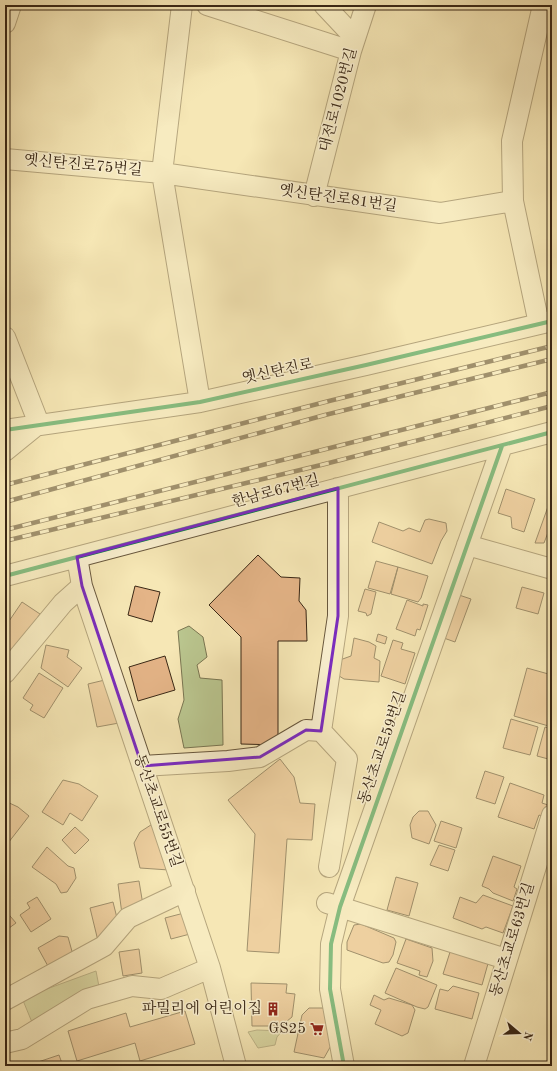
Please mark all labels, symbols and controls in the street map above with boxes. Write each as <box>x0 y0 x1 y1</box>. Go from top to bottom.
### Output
street label: 대전로1020번길 <box>316 46 360 154</box>
street label: 옛신탄진로75번길 <box>23 151 143 179</box>
street label: 옛신탄진로81번길 <box>278 181 398 215</box>
street label: 옛신탄진로 <box>241 355 315 387</box>
street label: 한남로67번길 <box>230 471 321 511</box>
street label: 동산초교로59번길 <box>355 689 409 807</box>
street label: 동산초교로55번길 <box>131 752 185 870</box>
street label: 동산초교로63번길 <box>487 880 538 999</box>
place label: 파밀리에 어린이집 <box>142 1000 262 1017</box>
building icon: 파밀리에 어린이집 <box>265 1001 281 1017</box>
north arrow <box>499 1013 539 1053</box>
supermarket icon: GS25 <box>309 1021 325 1037</box>
place label: GS25 <box>268 1022 306 1037</box>
text: N <box>520 1030 534 1042</box>

